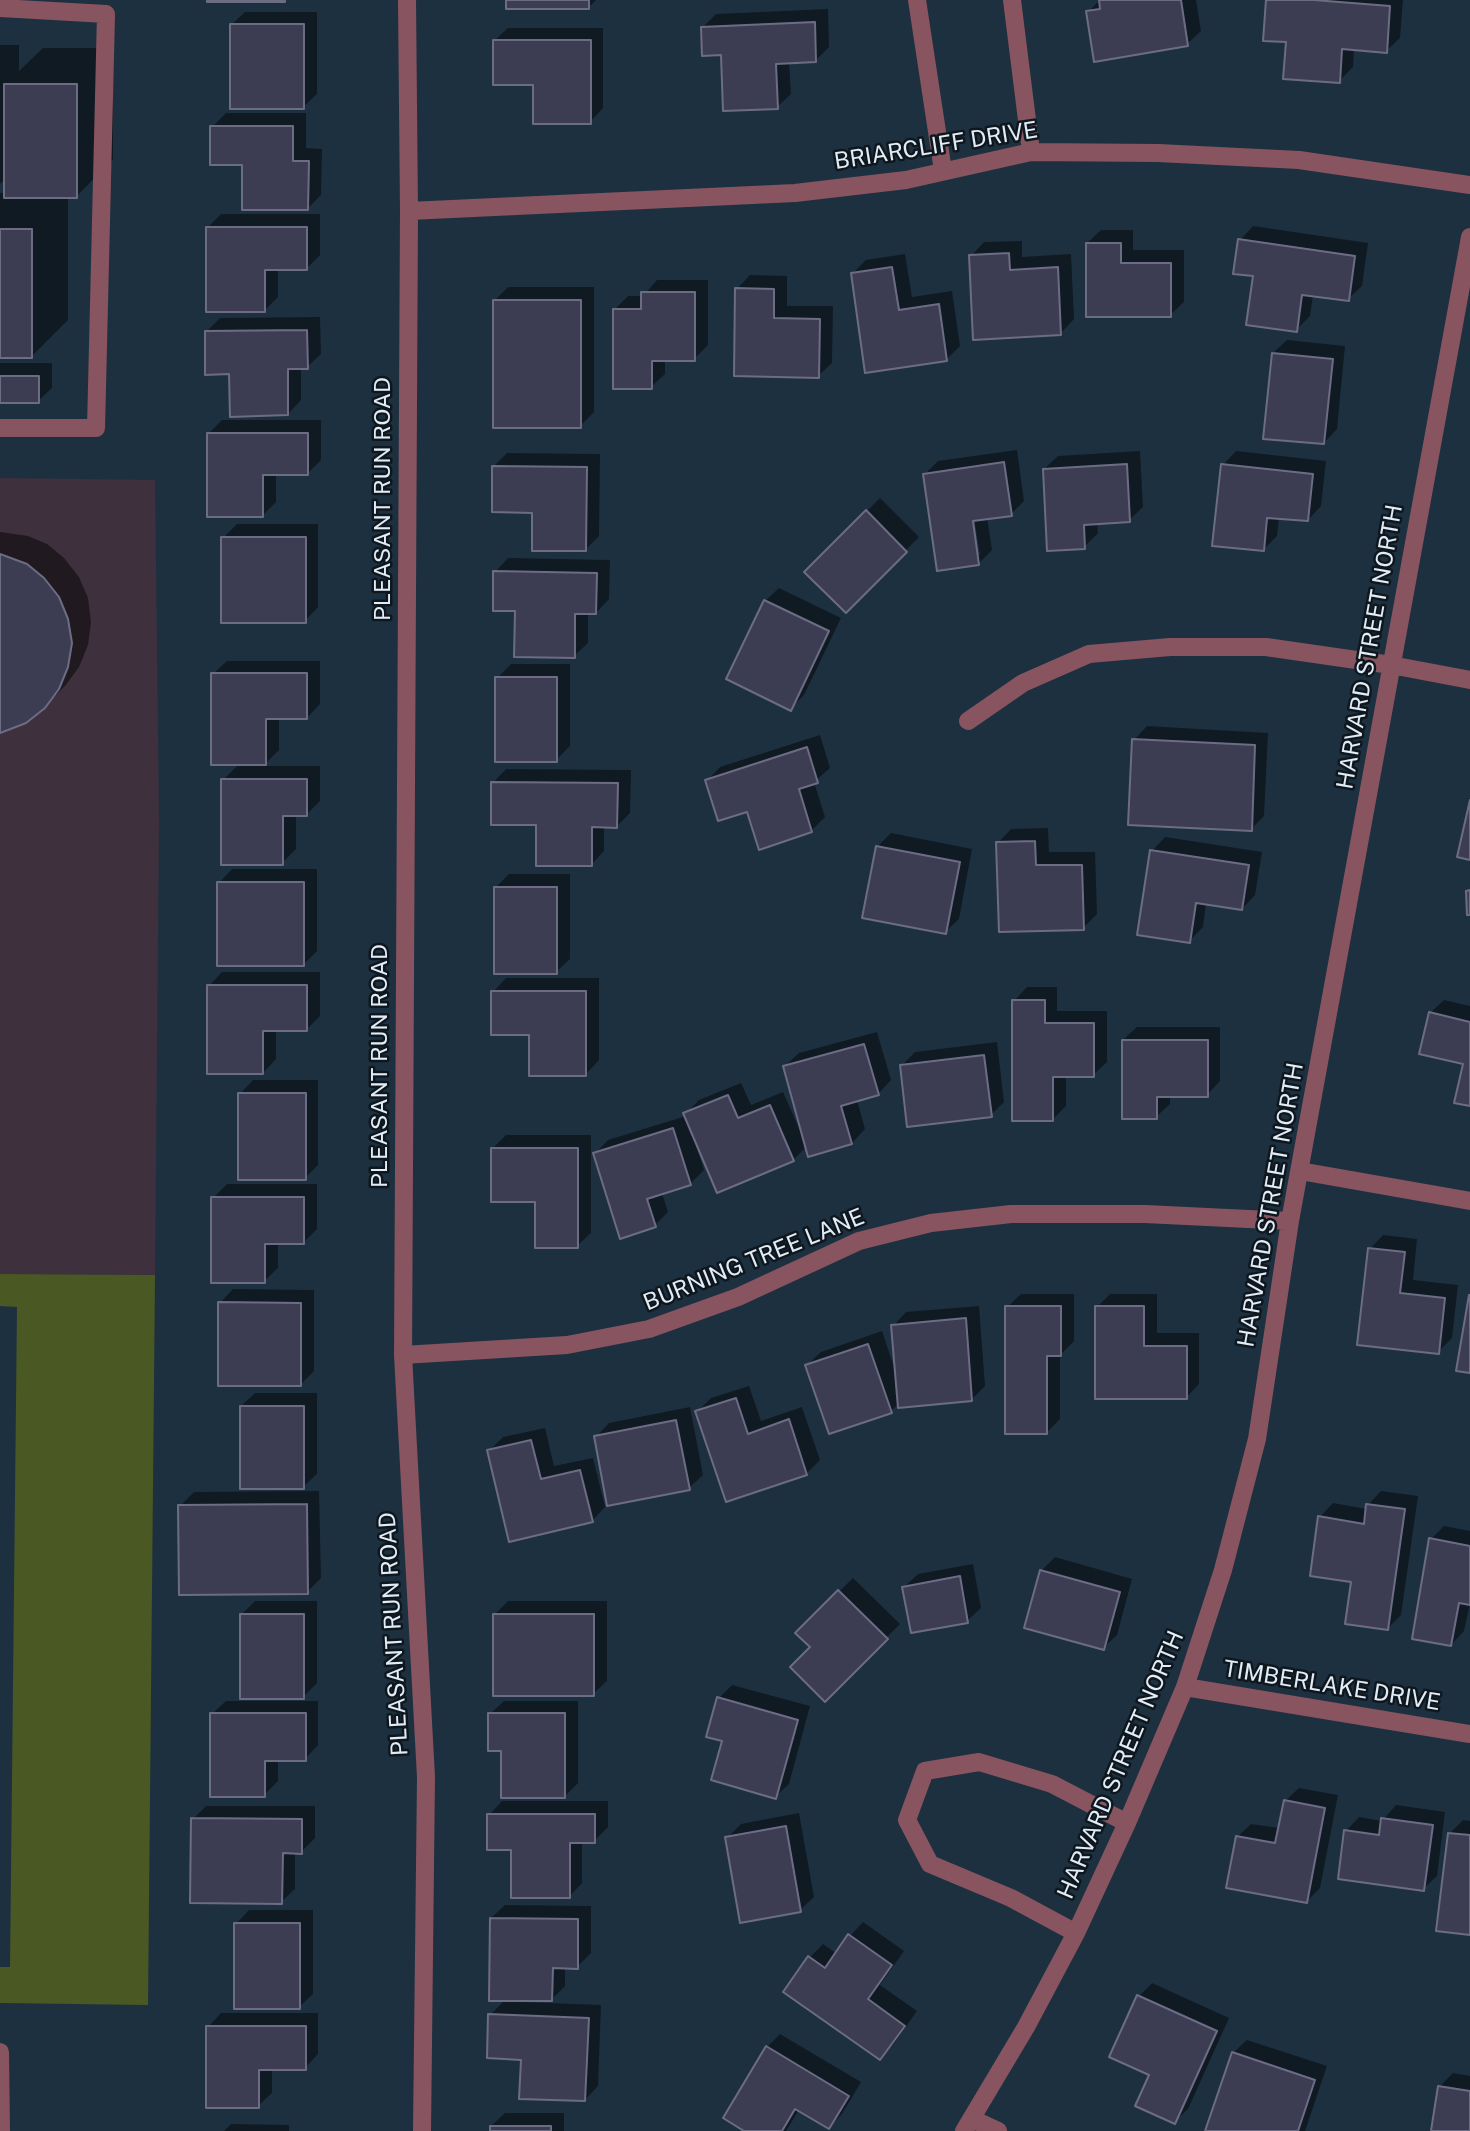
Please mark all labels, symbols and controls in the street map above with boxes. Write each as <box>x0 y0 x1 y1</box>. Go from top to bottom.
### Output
street label: BRIARCLIFF DRIVE <box>832 116 1040 176</box>
street label: PLEASANT RUN ROAD <box>369 377 397 621</box>
street label: HARVARD STREET NORTH <box>1331 503 1409 791</box>
street label: PLEASANT RUN ROAD <box>366 944 394 1188</box>
street label: HARVARD STREET NORTH <box>1232 1061 1310 1349</box>
street label: BURNING TREE LANE <box>640 1203 868 1317</box>
street label: PLEASANT RUN ROAD <box>374 1512 414 1756</box>
street label: HARVARD STREET NORTH <box>1052 1627 1190 1903</box>
street label: TIMBERLAKE DRIVE <box>1222 1655 1442 1717</box>

